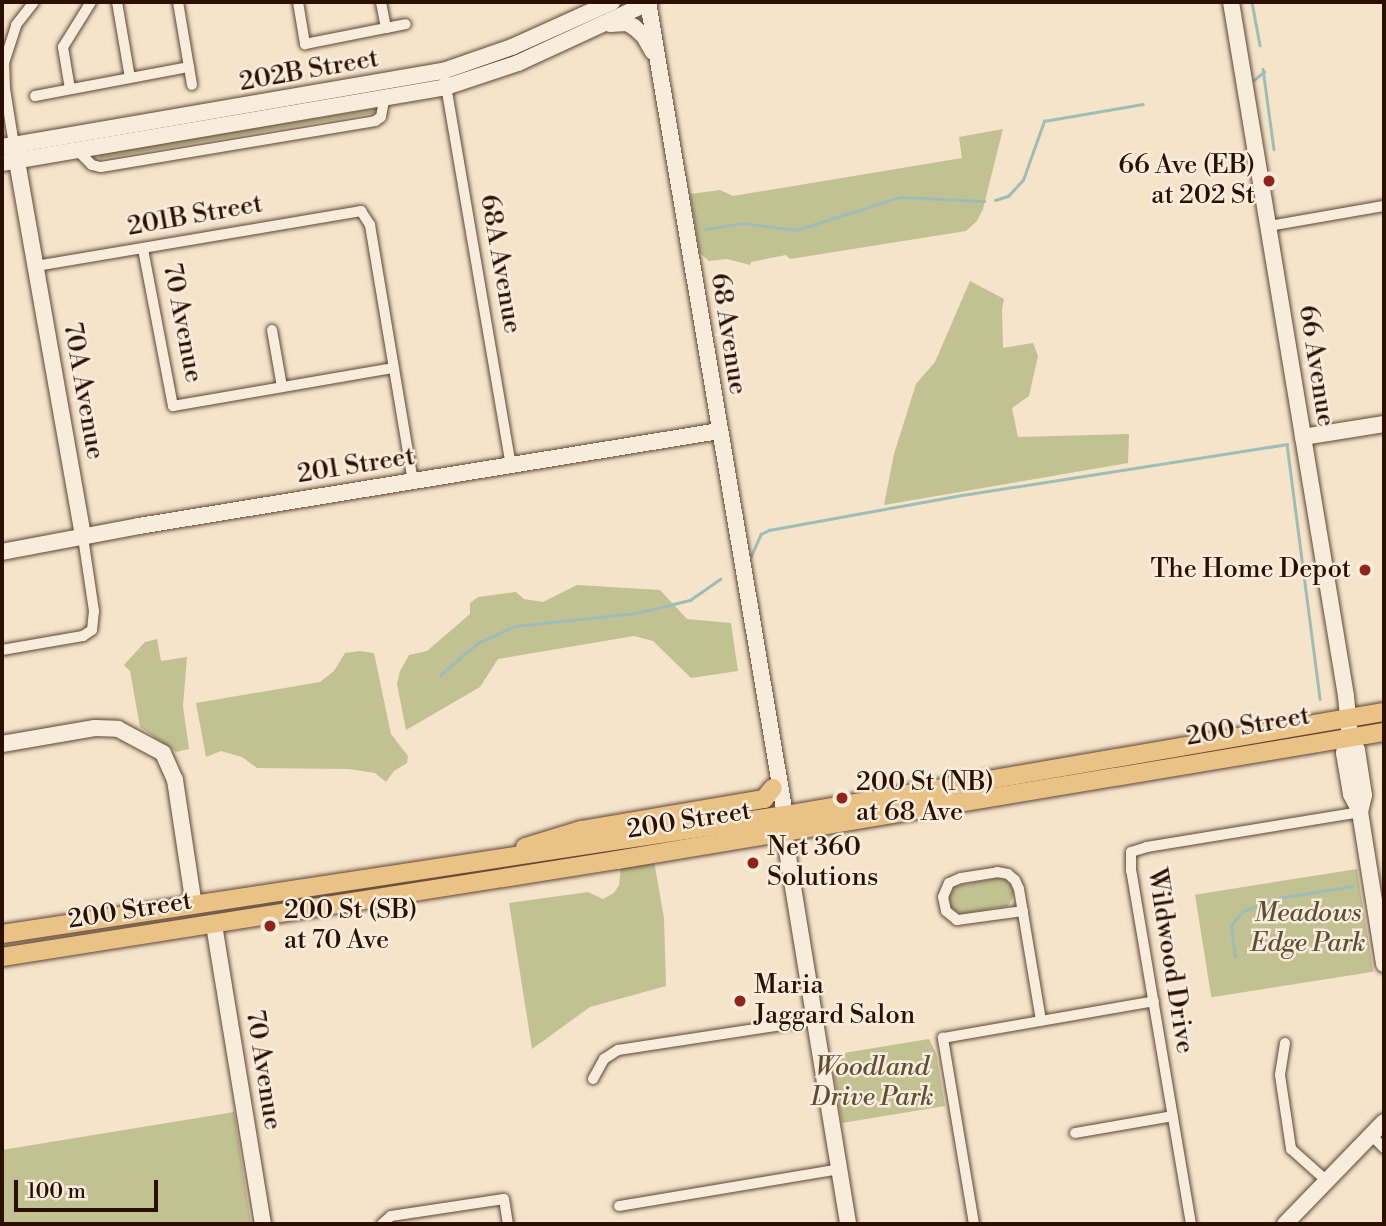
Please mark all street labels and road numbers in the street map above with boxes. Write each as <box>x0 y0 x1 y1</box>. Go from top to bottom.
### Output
street label: 202B Street <box>237 43 381 99</box>
street label: 201B Street <box>125 189 265 243</box>
street label: 68A Avenue <box>472 192 528 336</box>
street label: 70 Avenue <box>155 261 209 385</box>
street label: 68 Avenue <box>703 271 753 397</box>
street label: 66 Avenue <box>1291 303 1341 429</box>
street label: 70A Avenue <box>56 320 110 462</box>
street label: 201 Street <box>295 441 417 491</box>
street label: 200 Street <box>1184 701 1312 753</box>
street label: 200 Street <box>625 796 753 846</box>
street label: Wildwood Drive <box>1140 866 1200 1056</box>
street label: 200 Street <box>66 886 194 936</box>
street label: 70 Avenue <box>238 1008 288 1132</box>

